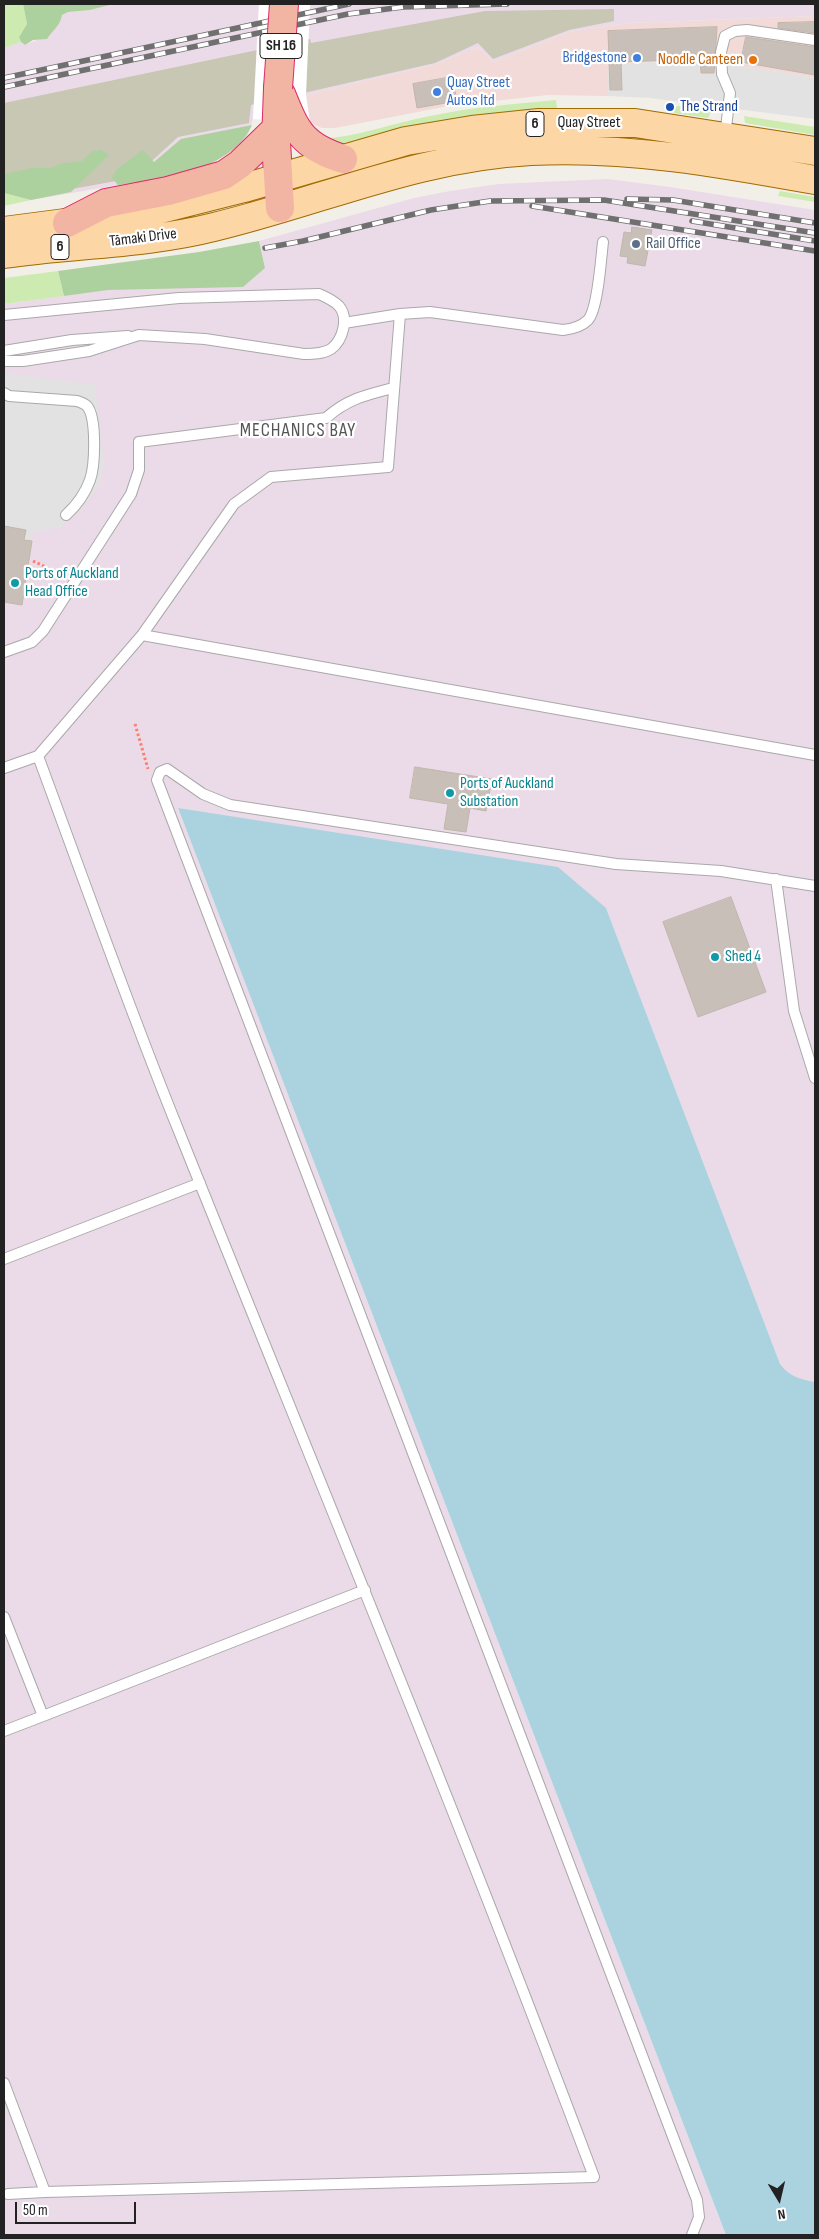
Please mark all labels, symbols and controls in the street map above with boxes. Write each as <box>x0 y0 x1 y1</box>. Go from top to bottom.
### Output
road number: SH 16 <box>260 34 302 58</box>
place label: Bridgestone <box>562 48 627 68</box>
place label: Noodle Canteen <box>658 50 743 70</box>
marker: Bridgestone <box>631 52 643 64</box>
marker: Noodle Canteen <box>747 54 759 66</box>
place label: Quay Street Autos ltd <box>447 73 510 111</box>
marker: Quay Street Autos ltd <box>431 86 443 98</box>
place label: The Strand <box>680 97 738 117</box>
marker: The Strand <box>664 101 676 113</box>
road number: 6 <box>526 112 544 136</box>
street label: Quay Street <box>557 113 621 133</box>
street label: Tāmaki Drive <box>108 224 178 252</box>
road number: 6 <box>51 234 69 260</box>
place label: Rail Office <box>646 234 701 254</box>
marker: Rail Office <box>630 238 642 250</box>
district label: MECHANICS BAY <box>238 420 358 442</box>
place label: Ports of Auckland Head Office <box>25 564 119 602</box>
marker: Ports of Auckland Head Office <box>9 577 21 589</box>
place label: Ports of Auckland Substation <box>460 774 554 812</box>
marker: Ports of Auckland Substation <box>444 787 456 799</box>
place label: Shed 4 <box>725 947 761 967</box>
marker: Shed 4 <box>709 951 721 963</box>
north arrow <box>754 2174 804 2224</box>
scale bar <box>18 2192 139 2224</box>
text: 50 m <box>23 2201 48 2220</box>
text: N <box>776 2205 786 2223</box>

